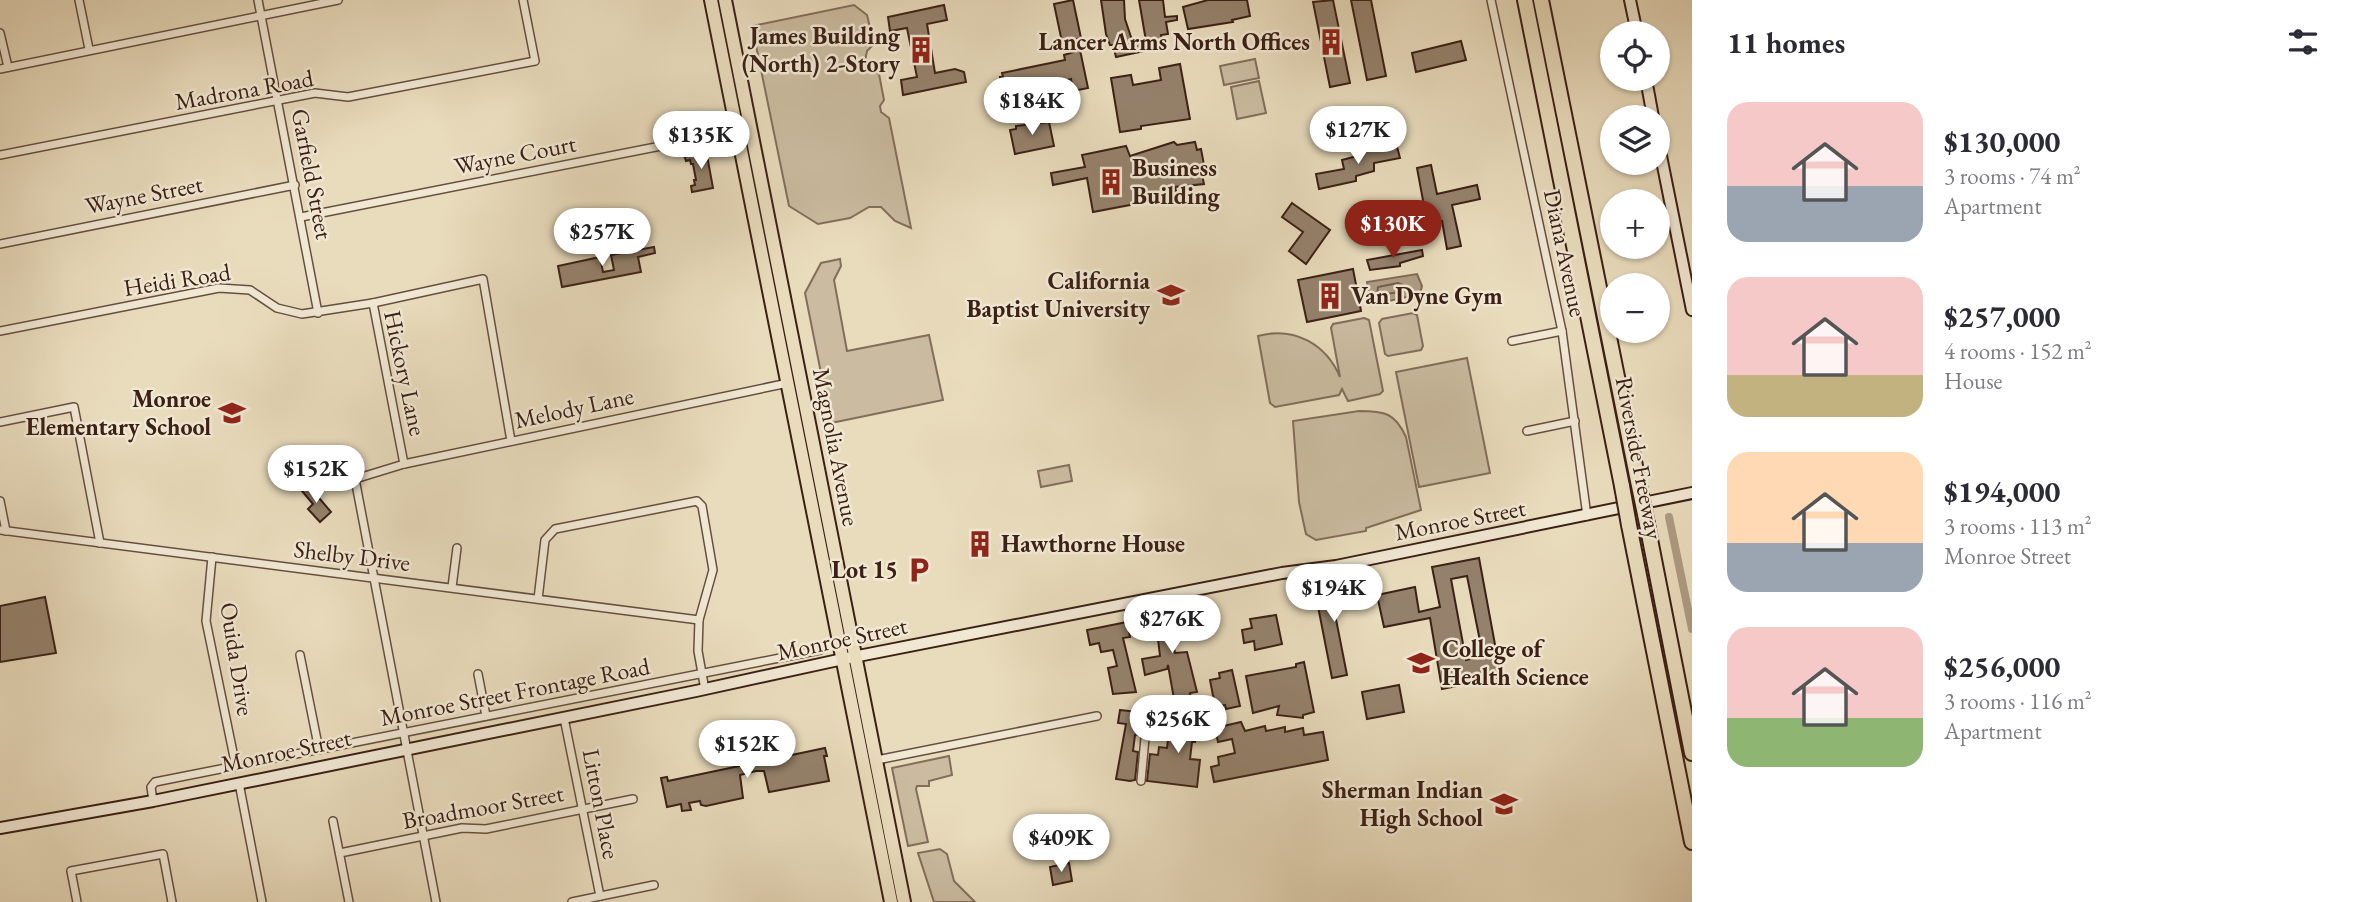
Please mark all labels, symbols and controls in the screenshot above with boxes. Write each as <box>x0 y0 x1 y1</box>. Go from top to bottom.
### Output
place label: James Building (North) 2-Story <box>742 20 901 80</box>
map controls <box>1600 21 1670 343</box>
button: locate <box>1600 21 1670 91</box>
text: 11 homes <box>1727 23 1845 62</box>
icon: filters <box>2284 23 2322 61</box>
place label: Lancer Arms North Offices <box>1038 26 1310 57</box>
building icon: Lancer Arms North Offices <box>1316 27 1346 57</box>
building icon: James Building (North) 2-Story <box>906 35 936 65</box>
street label: Madrona Road <box>172 62 316 117</box>
pin: $184K <box>983 78 1081 137</box>
text: $184K <box>1000 85 1064 115</box>
button: layers <box>1600 105 1670 175</box>
street label: Garfield Street <box>285 106 340 242</box>
pin: $127K <box>1309 106 1407 166</box>
pin: $135K <box>652 111 750 171</box>
text: $127K <box>1326 114 1390 144</box>
text: $135K <box>669 119 733 149</box>
text: $130,000 <box>1944 122 2060 161</box>
street label: Wayne Court <box>451 127 579 181</box>
icon: home <box>1783 130 1867 214</box>
place label: Business Building <box>1132 152 1221 212</box>
text: 3 rooms · 74 m² <box>1944 161 2081 191</box>
building icon: Business Building <box>1096 167 1126 197</box>
street label: Wayne Street <box>83 168 206 221</box>
street label: Diana Avenue <box>1537 186 1594 319</box>
button: + <box>1600 189 1670 259</box>
text: Apartment <box>1944 191 2042 221</box>
pin: $130K <box>1344 201 1442 260</box>
pin: $257K <box>553 208 651 268</box>
text: $130K <box>1361 208 1425 238</box>
text: $257K <box>570 216 634 246</box>
street label: Heidi Road <box>121 256 233 303</box>
place label: California Baptist University <box>966 265 1150 325</box>
button: − <box>1600 273 1670 343</box>
school or university icon: California Baptist University <box>1156 280 1186 310</box>
place label: Van Dyne Gym <box>1351 280 1503 312</box>
building icon: Van Dyne Gym <box>1315 281 1345 311</box>
text: $257,000 <box>1944 297 2060 336</box>
icon: home <box>1783 305 1867 389</box>
street label: Hickory Lane <box>377 307 434 438</box>
text: 4 rooms · 152 m² <box>1944 336 2092 366</box>
street label: Magnolia Avenue <box>806 365 867 529</box>
text: House <box>1944 366 2003 396</box>
street label: Riverside Freeway <box>1609 374 1671 542</box>
street label: Melody Lane <box>511 380 636 435</box>
place label: Monroe Elementary School <box>26 383 211 443</box>
school or university icon: Monroe Elementary School <box>217 398 247 428</box>
pin: $152K <box>267 446 365 505</box>
text: $152K <box>284 453 348 483</box>
text: $194,000 <box>1944 472 2060 511</box>
icon: home <box>1783 480 1867 564</box>
street label: Monroe Street <box>1392 492 1528 547</box>
text: 3 rooms · 113 m² <box>1944 511 2092 541</box>
place label: Hawthorne House <box>1001 528 1185 559</box>
building icon: Hawthorne House <box>965 529 995 559</box>
street label: Shelby Drive <box>292 533 412 578</box>
text: Monroe Street <box>1944 541 2071 571</box>
place label: Lot 15 <box>832 554 898 585</box>
parking icon: Lot 15 <box>904 555 934 585</box>
pin: $194K <box>1285 564 1383 624</box>
text: $194K <box>1302 572 1366 602</box>
pin: $276K <box>1123 596 1221 655</box>
street label: Ouida Drive <box>213 600 262 718</box>
text: $276K <box>1140 603 1204 633</box>
street label: Monroe Street <box>774 609 910 667</box>
place label: College of Health Science <box>1442 633 1589 692</box>
text: $256,000 <box>1944 647 2060 686</box>
school or university icon: College of Health Science <box>1406 648 1436 678</box>
street label: Monroe Street Frontage Road <box>377 650 653 733</box>
icon: home <box>1783 655 1867 739</box>
text: 3 rooms · 116 m² <box>1944 686 2092 716</box>
pin: $256K <box>1129 696 1227 755</box>
text: $256K <box>1146 703 1210 733</box>
text: Apartment <box>1944 716 2042 746</box>
pin: $152K <box>698 720 796 780</box>
street label: Monroe Street <box>218 721 354 779</box>
text: $152K <box>715 728 779 758</box>
street label: Litton Place <box>576 746 627 862</box>
place label: Sherman Indian High School <box>1322 774 1483 834</box>
street label: Broadmoor Street <box>400 777 566 836</box>
school or university icon: Sherman Indian High School <box>1489 789 1519 819</box>
pin: $409K <box>1012 814 1110 874</box>
text: $409K <box>1029 822 1093 852</box>

